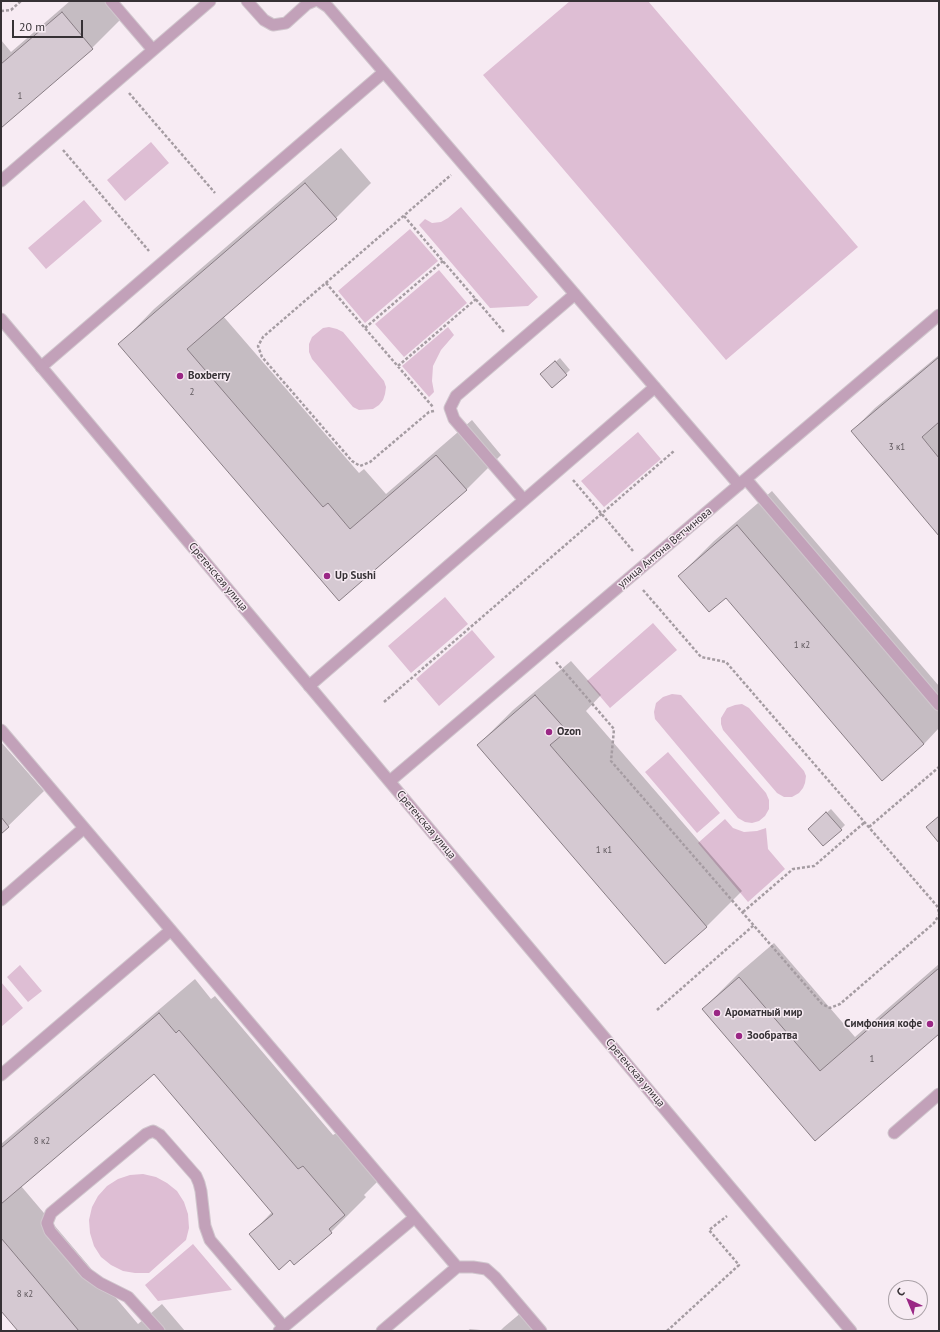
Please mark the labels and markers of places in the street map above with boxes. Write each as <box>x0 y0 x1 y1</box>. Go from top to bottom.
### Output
place label: Boxberry <box>188 369 230 383</box>
marker: Boxberry <box>175 371 185 381</box>
place label: Up Sushi <box>335 569 376 583</box>
marker: Up Sushi <box>322 571 332 581</box>
place label: Ozon <box>557 725 581 739</box>
marker: Ozon <box>544 727 554 737</box>
place label: Ароматный мир <box>725 1006 803 1020</box>
marker: Ароматный мир <box>712 1008 722 1018</box>
place label: Симфония кофе <box>844 1017 922 1031</box>
marker: Симфония кофе <box>925 1019 935 1029</box>
place label: Зообратва <box>747 1029 798 1043</box>
marker: Зообратва <box>734 1031 744 1041</box>

